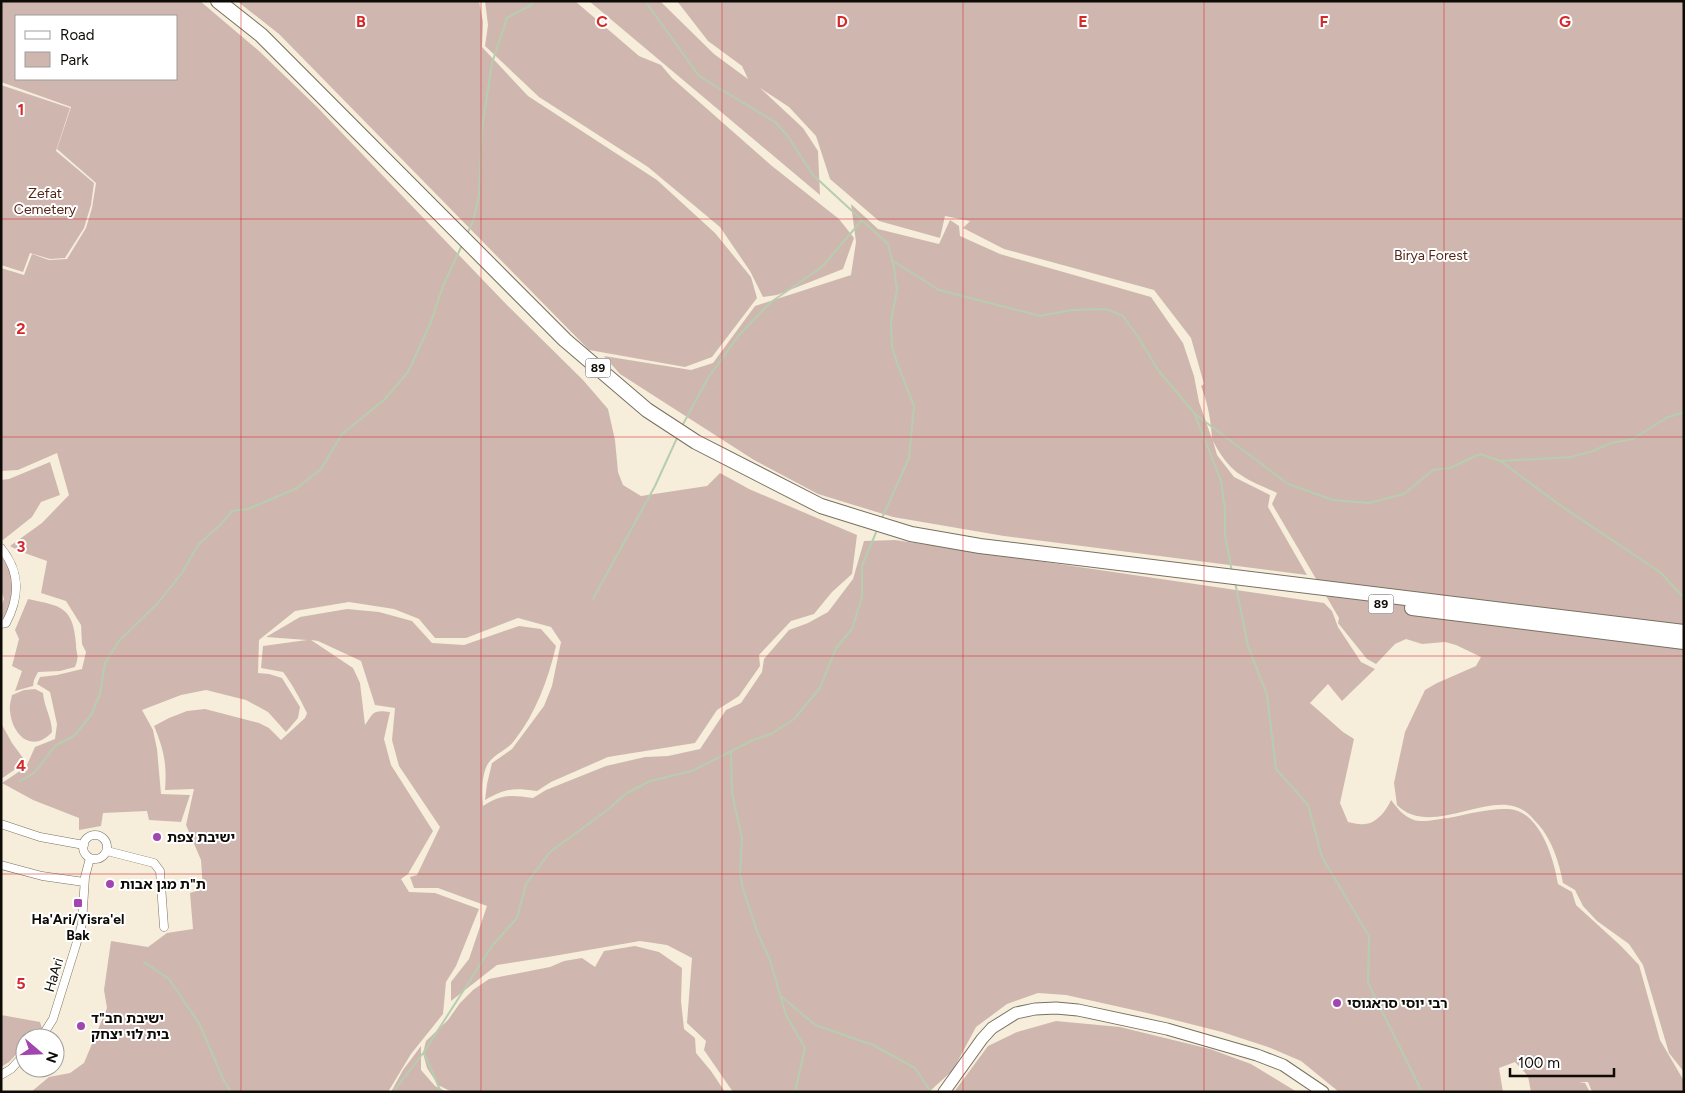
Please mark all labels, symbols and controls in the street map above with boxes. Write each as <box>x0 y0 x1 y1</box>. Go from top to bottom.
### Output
text: B <box>356 12 366 31</box>
text: C <box>596 12 608 31</box>
text: D <box>836 12 848 31</box>
text: E <box>1078 12 1088 31</box>
text: F <box>1320 12 1329 31</box>
text: G <box>1559 12 1571 31</box>
legend <box>15 15 178 80</box>
text: Road <box>60 26 95 44</box>
text: Park <box>60 51 89 69</box>
text: 1 <box>18 100 24 119</box>
park label: Zefat Cemetery <box>14 185 77 218</box>
park label: Birya Forest <box>1394 247 1468 264</box>
text: 2 <box>16 319 26 338</box>
road number: 89 <box>586 358 610 378</box>
text: 3 <box>17 537 26 556</box>
road number: 89 <box>1368 594 1394 614</box>
text: 4 <box>16 756 26 775</box>
place label: ישיבת צפת <box>167 829 235 846</box>
marker: ישיבת צפת <box>151 831 163 843</box>
place label: ת"ת מגן אבות <box>120 876 206 893</box>
marker: ת"ת מגן אבות <box>104 878 116 890</box>
marker: Ha'Ari/Yisra'el Bak <box>72 897 84 909</box>
place label: Ha'Ari/Yisra'el Bak <box>31 911 125 944</box>
street label: HaAri <box>41 956 67 994</box>
text: 5 <box>16 974 26 993</box>
place label: רבי יוסי סראגוסי <box>1347 995 1448 1012</box>
marker: רבי יוסי סראגוסי <box>1331 997 1343 1009</box>
place label: ישיבת חב"ד בית לוי יצחק <box>91 1010 169 1043</box>
marker: ישיבת חב"ד בית לוי יצחק <box>75 1020 87 1032</box>
north arrow <box>15 1028 65 1078</box>
scale bar <box>1510 1046 1614 1078</box>
text: N <box>42 1049 62 1065</box>
text: 100 m <box>1518 1054 1560 1072</box>

